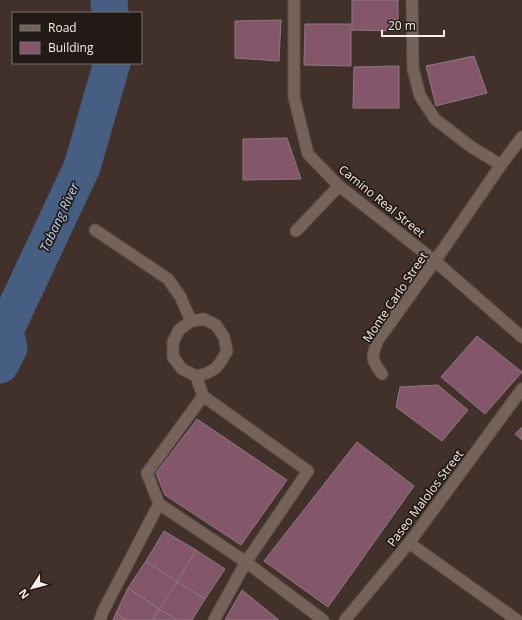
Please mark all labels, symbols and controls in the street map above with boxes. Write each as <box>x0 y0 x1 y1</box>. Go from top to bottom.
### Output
legend <box>12 12 142 64</box>
scale bar <box>382 12 444 38</box>
text: 20 m <box>388 17 416 34</box>
text: Road <box>48 19 77 36</box>
text: Building <box>48 39 94 56</box>
street label: Camino Real Street <box>335 161 429 241</box>
water label: Tabang River <box>35 179 83 255</box>
street label: Monte Carlo Street <box>358 249 432 345</box>
street label: Paseo Malolos Street <box>383 446 467 550</box>
north arrow <box>12 568 52 608</box>
text: N <box>15 586 32 602</box>

